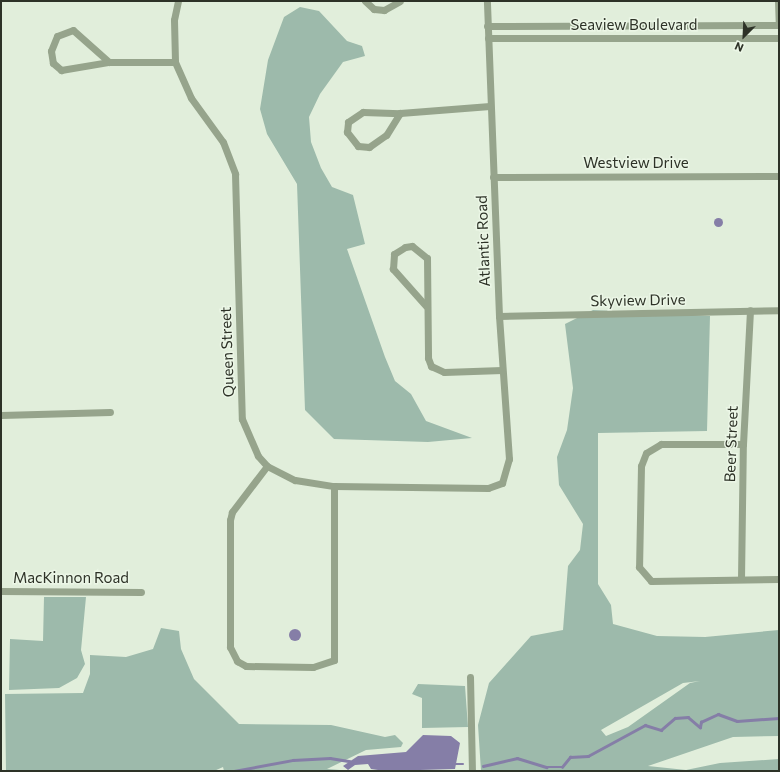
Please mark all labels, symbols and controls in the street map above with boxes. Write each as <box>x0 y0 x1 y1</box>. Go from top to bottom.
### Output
street label: Seaview Boulevard <box>571 16 697 34</box>
north arrow <box>724 16 764 56</box>
text: N <box>733 40 745 55</box>
street label: Westview Drive <box>583 154 689 172</box>
street label: Atlantic Road <box>472 195 494 287</box>
street label: Skyview Drive <box>590 290 686 310</box>
street label: Queen Street <box>216 307 238 397</box>
street label: Beer Street <box>721 405 741 483</box>
street label: MacKinnon Road <box>13 569 129 587</box>

